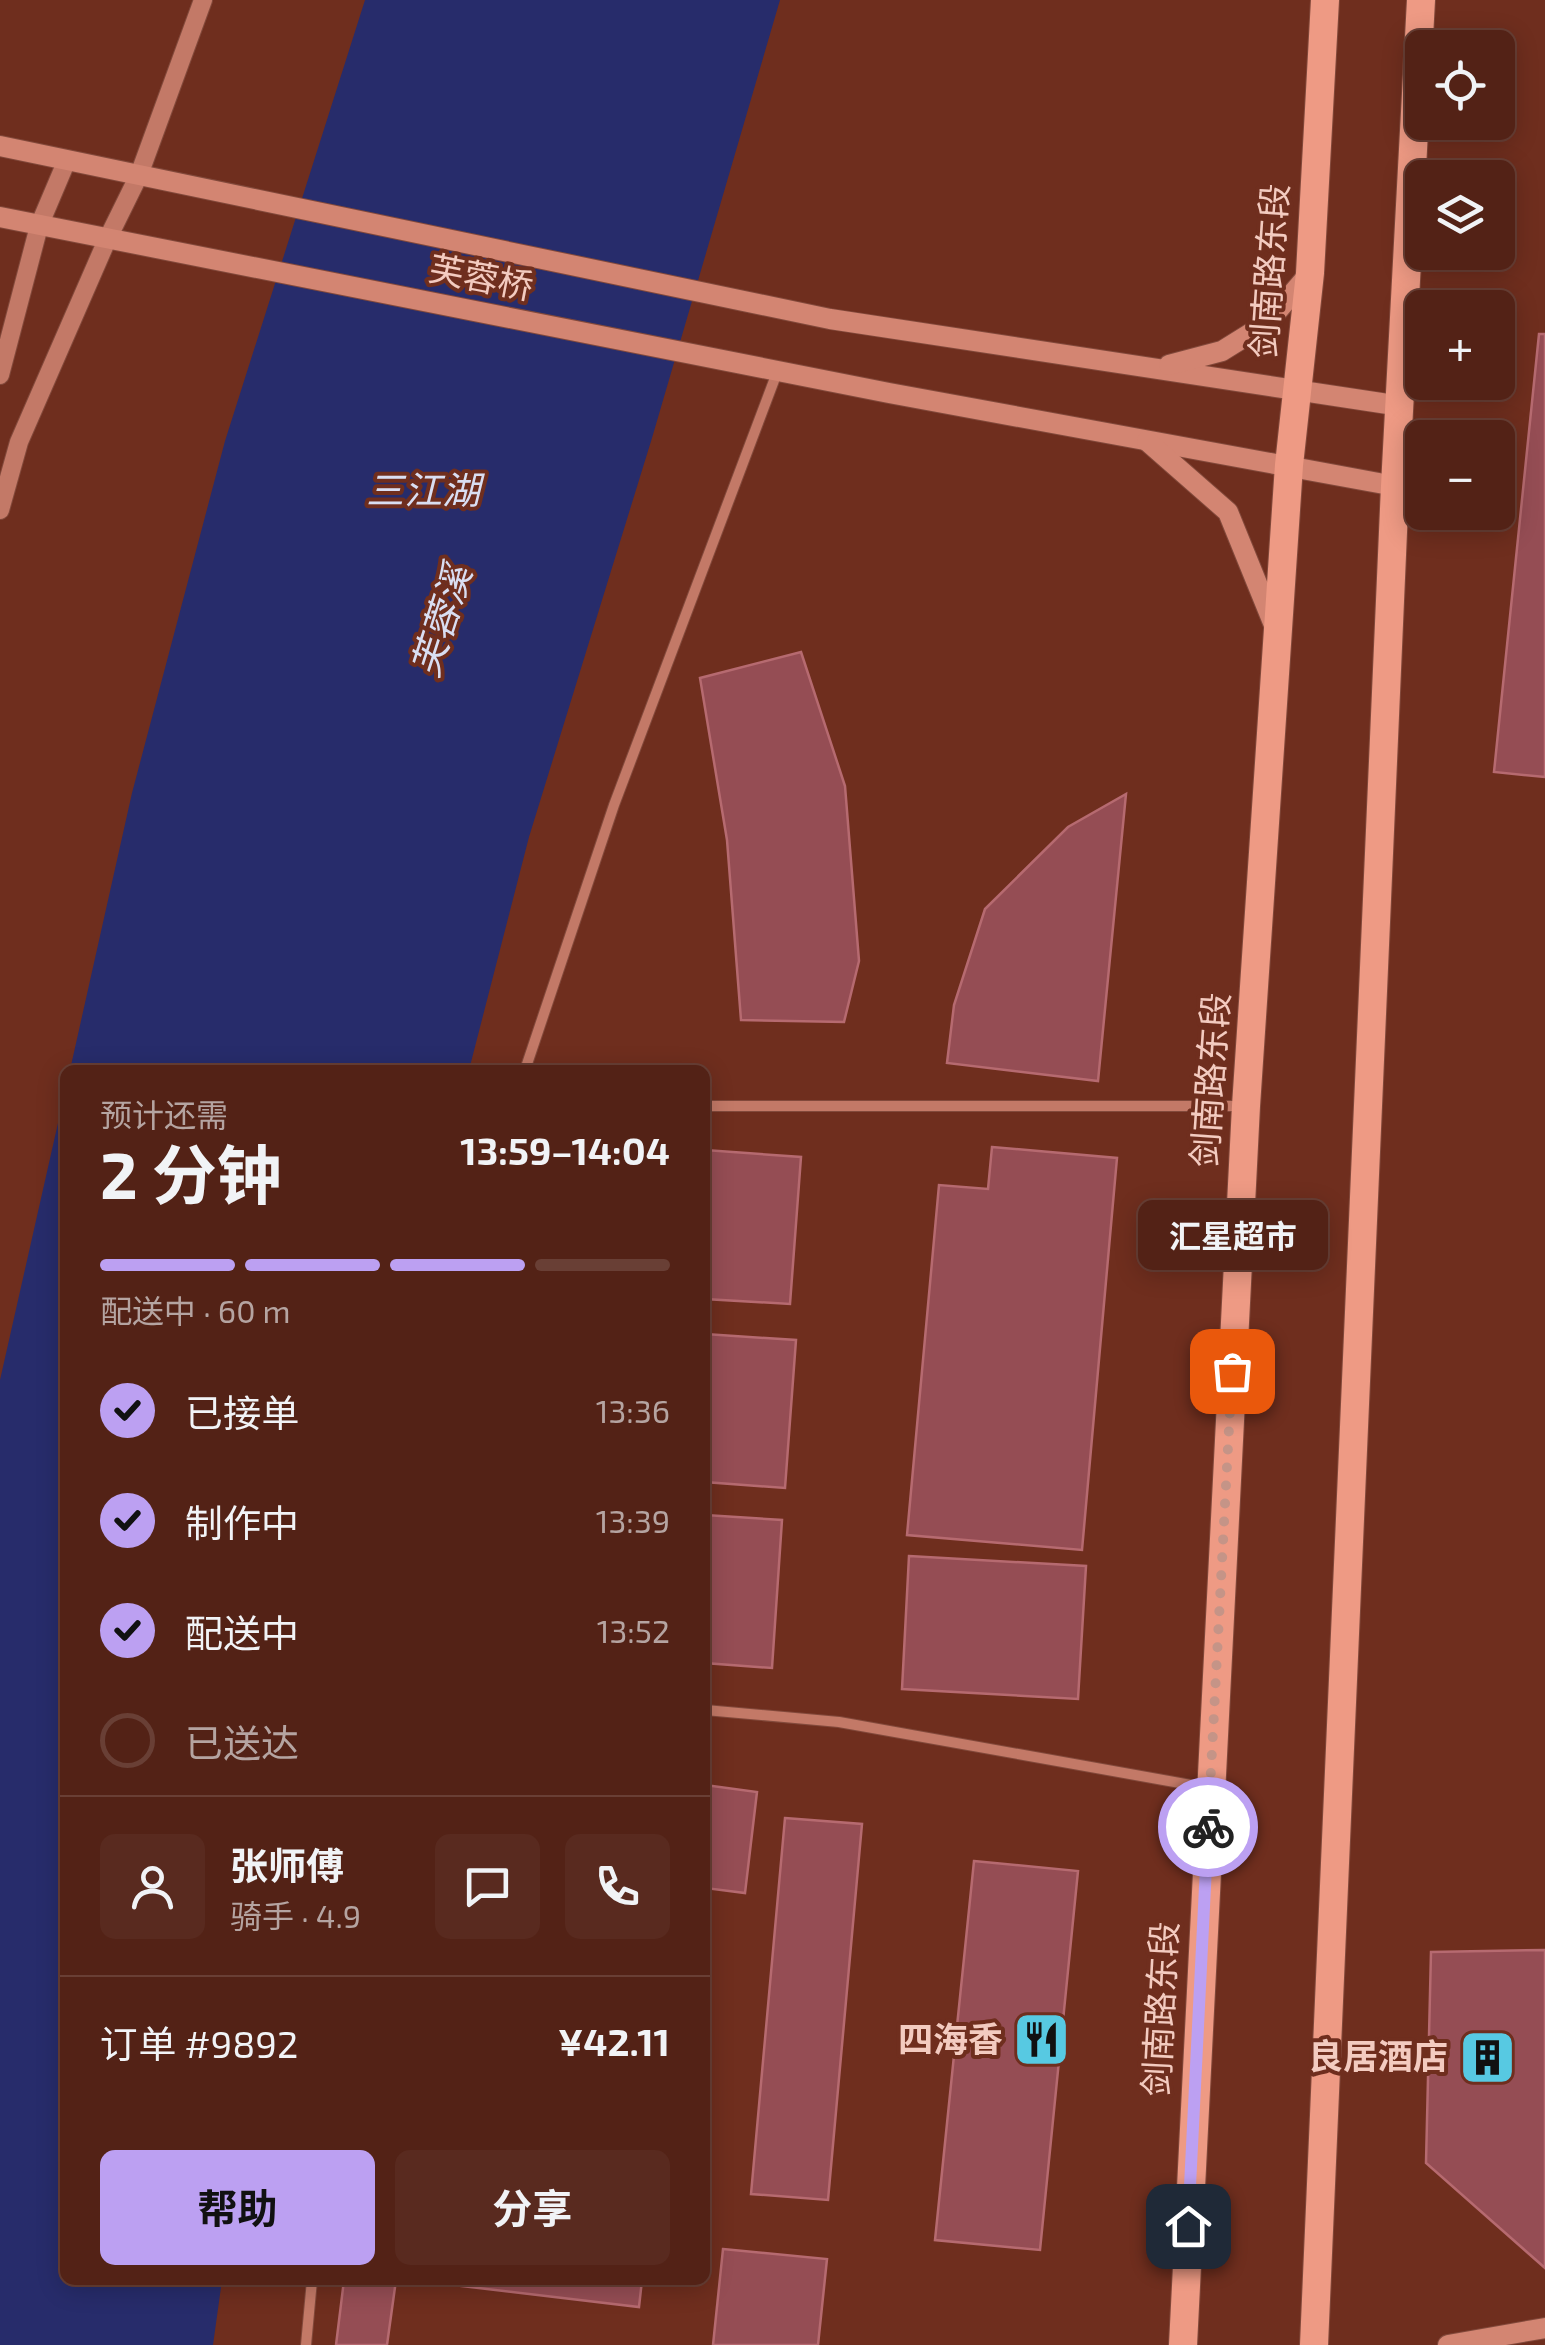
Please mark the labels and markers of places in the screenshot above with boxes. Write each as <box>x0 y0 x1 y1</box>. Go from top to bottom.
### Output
callout: 汇星超市 <box>1137 1201 1327 1271</box>
pin <box>1190 1329 1275 1414</box>
restaurant icon: 四海香 <box>1012 2010 1072 2070</box>
place label: 四海香 <box>898 2017 1003 2059</box>
building icon: 良居酒店 <box>1457 2027 1517 2087</box>
place label: 良居酒店 <box>1308 2034 1448 2076</box>
pin <box>1146 2184 1231 2269</box>

